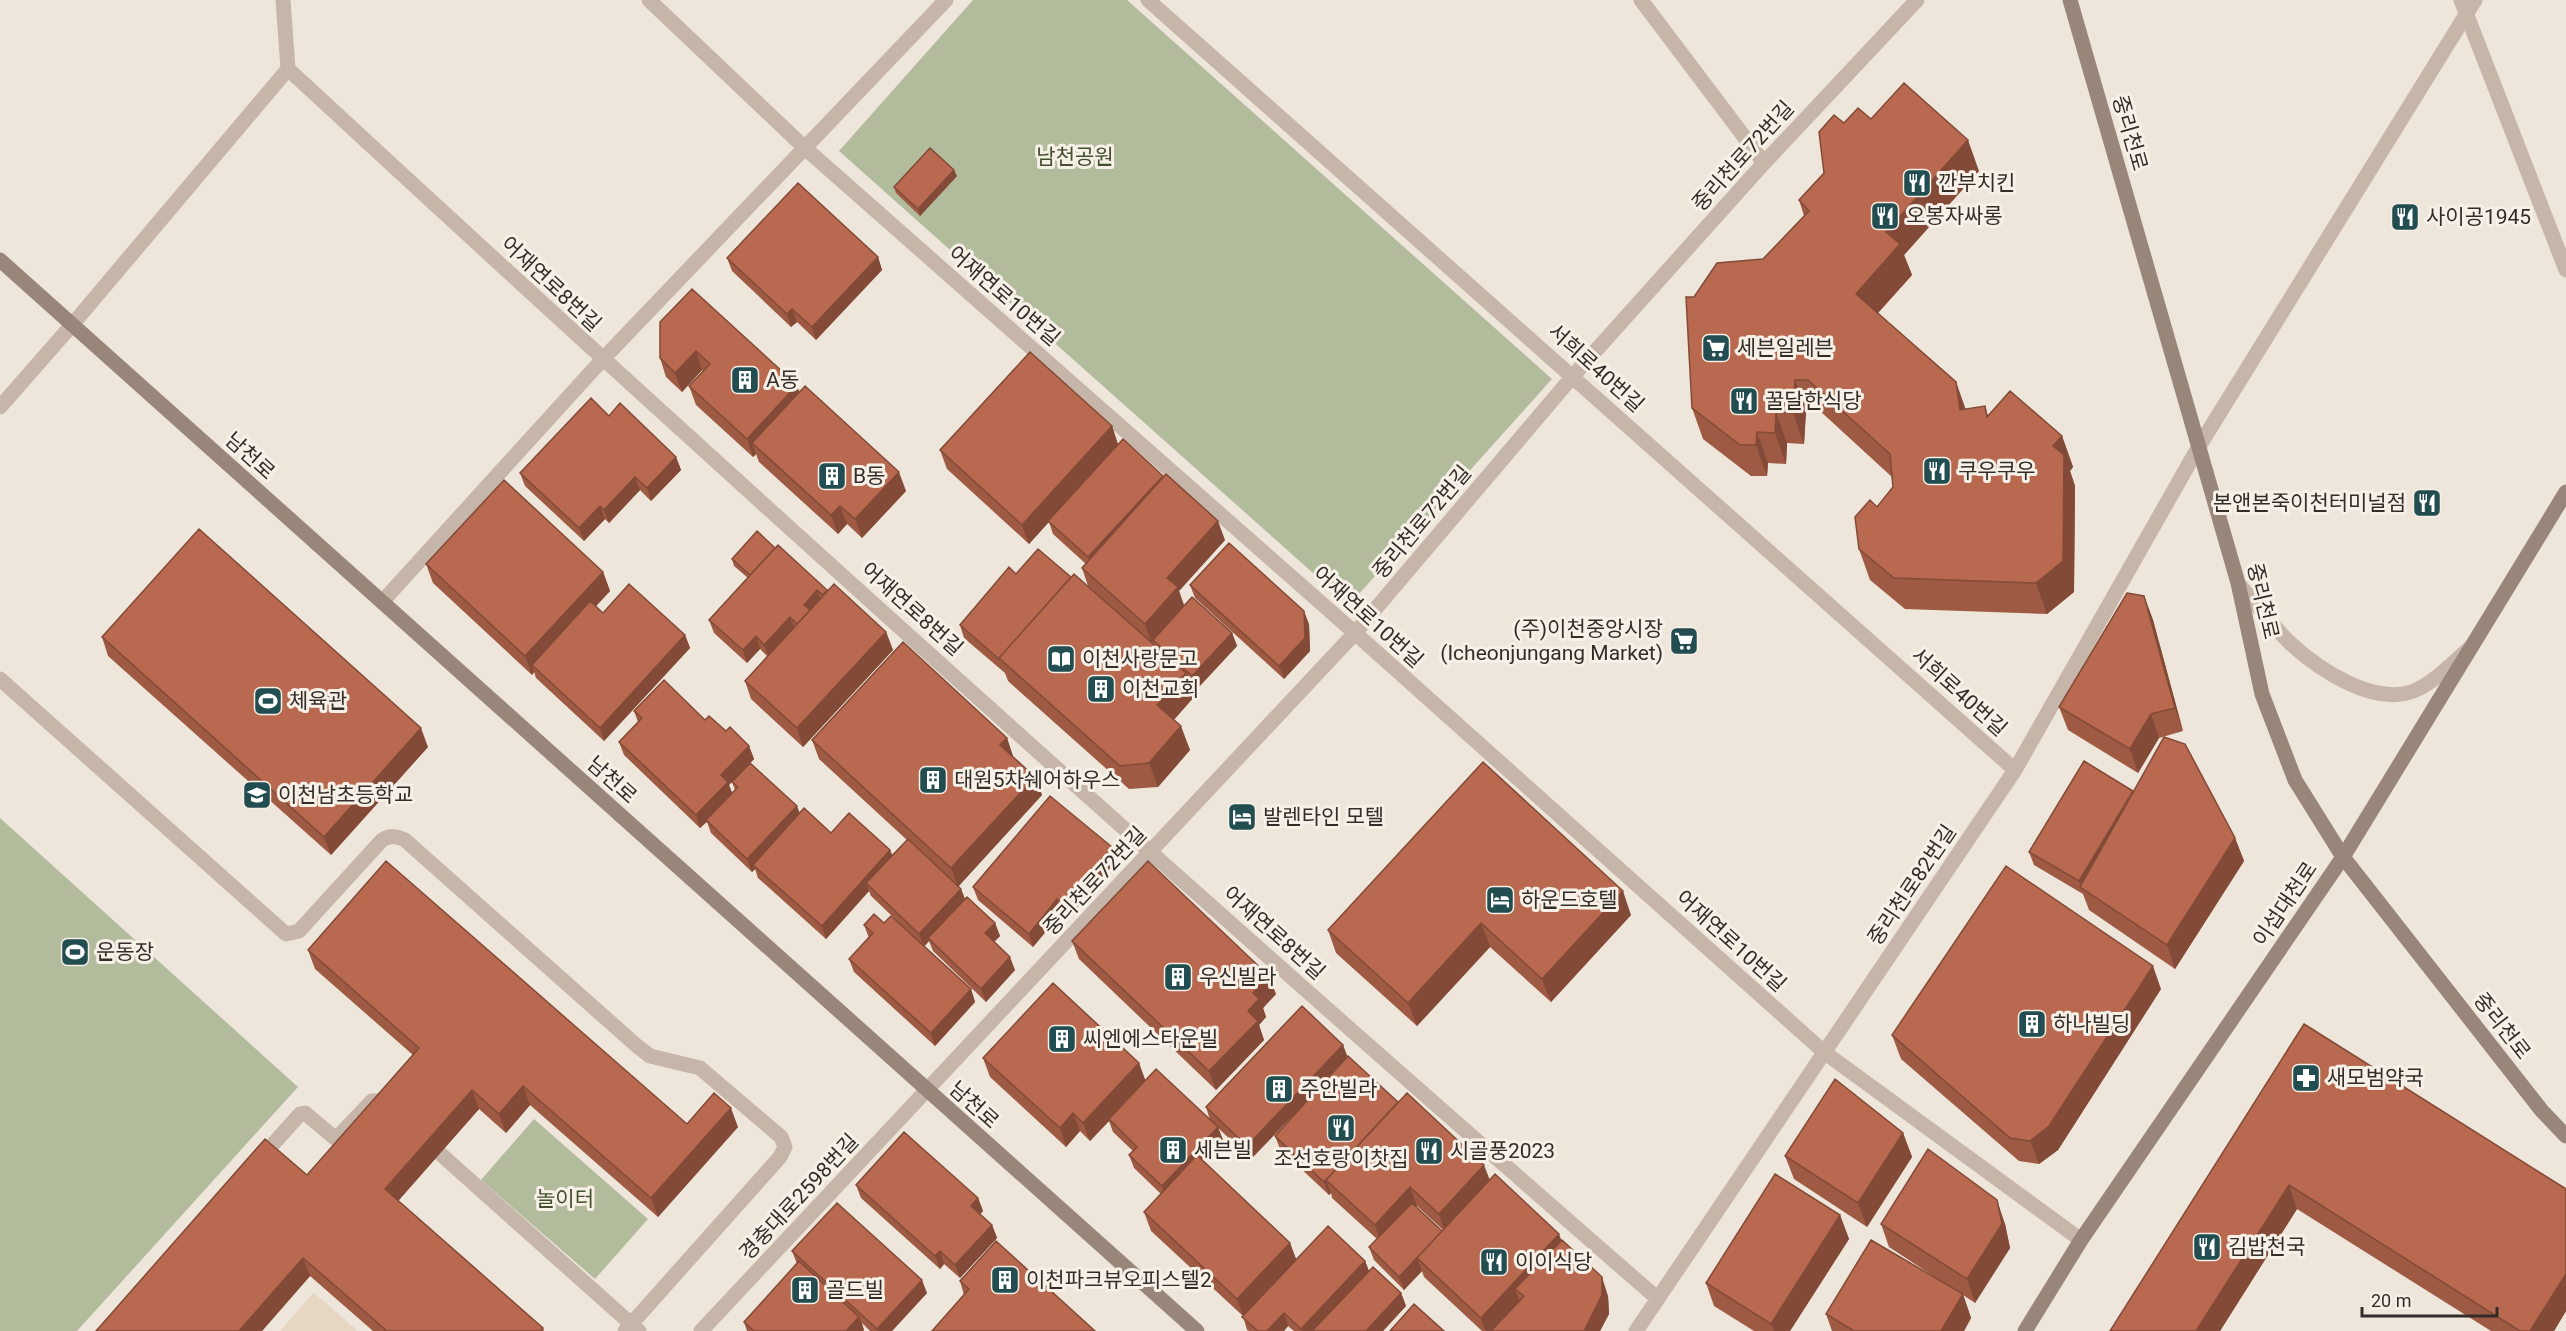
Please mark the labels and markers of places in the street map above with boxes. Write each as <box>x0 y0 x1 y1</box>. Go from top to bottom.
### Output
restaurant icon: 깐부치킨 <box>1901 167 1933 199</box>
place label: 깐부치킨 <box>1938 171 2015 195</box>
restaurant icon: 오봉자싸롱 <box>1869 200 1901 232</box>
restaurant icon: 사이공1945 <box>2389 201 2421 233</box>
place label: 오봉자싸롱 <box>1906 204 2003 228</box>
place label: 사이공1945 <box>2426 205 2531 229</box>
supermarket icon: 세븐일레븐 <box>1700 332 1732 364</box>
place label: 세븐일레븐 <box>1737 336 1834 360</box>
building icon: A동 <box>729 364 761 396</box>
place label: A동 <box>766 368 799 392</box>
restaurant icon: 꿀달한식당 <box>1728 385 1760 417</box>
place label: 꿀달한식당 <box>1765 389 1862 413</box>
restaurant icon: 쿠우쿠우 <box>1921 455 1953 487</box>
place label: 쿠우쿠우 <box>1958 459 2035 483</box>
building icon: B동 <box>816 460 848 492</box>
place label: B동 <box>853 464 885 488</box>
restaurant icon: 본앤본죽이천터미널점 <box>2411 487 2443 519</box>
place label: 본앤본죽이천터미널점 <box>2213 491 2406 515</box>
place label: (주)이천중앙시장 (Icheonjungang Market) <box>1440 617 1663 665</box>
supermarket icon: (주)이천중앙시장 (Icheonjungang Market) <box>1668 625 1700 657</box>
library icon: 이천사랑문고 <box>1045 643 1077 675</box>
place label: 이천사랑문고 <box>1082 647 1198 671</box>
building icon: 이천교회 <box>1085 673 1117 705</box>
place label: 이천교회 <box>1122 677 1199 701</box>
sports icon: 체육관 <box>252 685 284 717</box>
place label: 체육관 <box>289 689 347 713</box>
building icon: 대원5차쉐어하우스 <box>917 764 949 796</box>
place label: 대원5차쉐어하우스 <box>954 768 1120 792</box>
school or university icon: 이천남초등학교 <box>241 779 273 811</box>
place label: 이천남초등학교 <box>278 783 413 807</box>
hotel icon: 발렌타인 모텔 <box>1226 801 1258 833</box>
place label: 발렌타인 모텔 <box>1263 805 1384 829</box>
hotel icon: 하운드호텔 <box>1484 884 1516 916</box>
place label: 하운드호텔 <box>1521 888 1618 912</box>
sports icon: 운동장 <box>59 936 91 968</box>
place label: 운동장 <box>96 940 154 964</box>
building icon: 우신빌라 <box>1162 961 1194 993</box>
place label: 우신빌라 <box>1199 965 1276 989</box>
building icon: 하나빌딩 <box>2016 1008 2048 1040</box>
place label: 하나빌딩 <box>2053 1012 2130 1036</box>
building icon: 씨엔에스타운빌 <box>1046 1023 1078 1055</box>
place label: 씨엔에스타운빌 <box>1083 1027 1218 1051</box>
pharmacy icon: 새모범약국 <box>2290 1062 2322 1094</box>
place label: 새모범약국 <box>2327 1066 2424 1090</box>
building icon: 주안빌라 <box>1263 1073 1295 1105</box>
place label: 주안빌라 <box>1300 1077 1377 1101</box>
restaurant icon: 조선호랑이찻집 <box>1325 1112 1357 1144</box>
building icon: 세븐빌 <box>1157 1134 1189 1166</box>
restaurant icon: 시골풍2023 <box>1413 1135 1445 1167</box>
place label: 세븐빌 <box>1194 1138 1252 1162</box>
place label: 시골풍2023 <box>1450 1139 1555 1163</box>
place label: 조선호랑이찻집 <box>1273 1147 1409 1171</box>
restaurant icon: 김밥천국 <box>2191 1231 2223 1263</box>
place label: 김밥천국 <box>2228 1235 2305 1259</box>
restaurant icon: 이이식당 <box>1478 1246 1510 1278</box>
place label: 이이식당 <box>1515 1250 1592 1274</box>
building icon: 이천파크뷰오피스텔2 <box>989 1264 1021 1296</box>
place label: 이천파크뷰오피스텔2 <box>1026 1268 1212 1292</box>
building icon: 골드빌 <box>789 1274 821 1306</box>
place label: 골드빌 <box>826 1278 884 1302</box>

